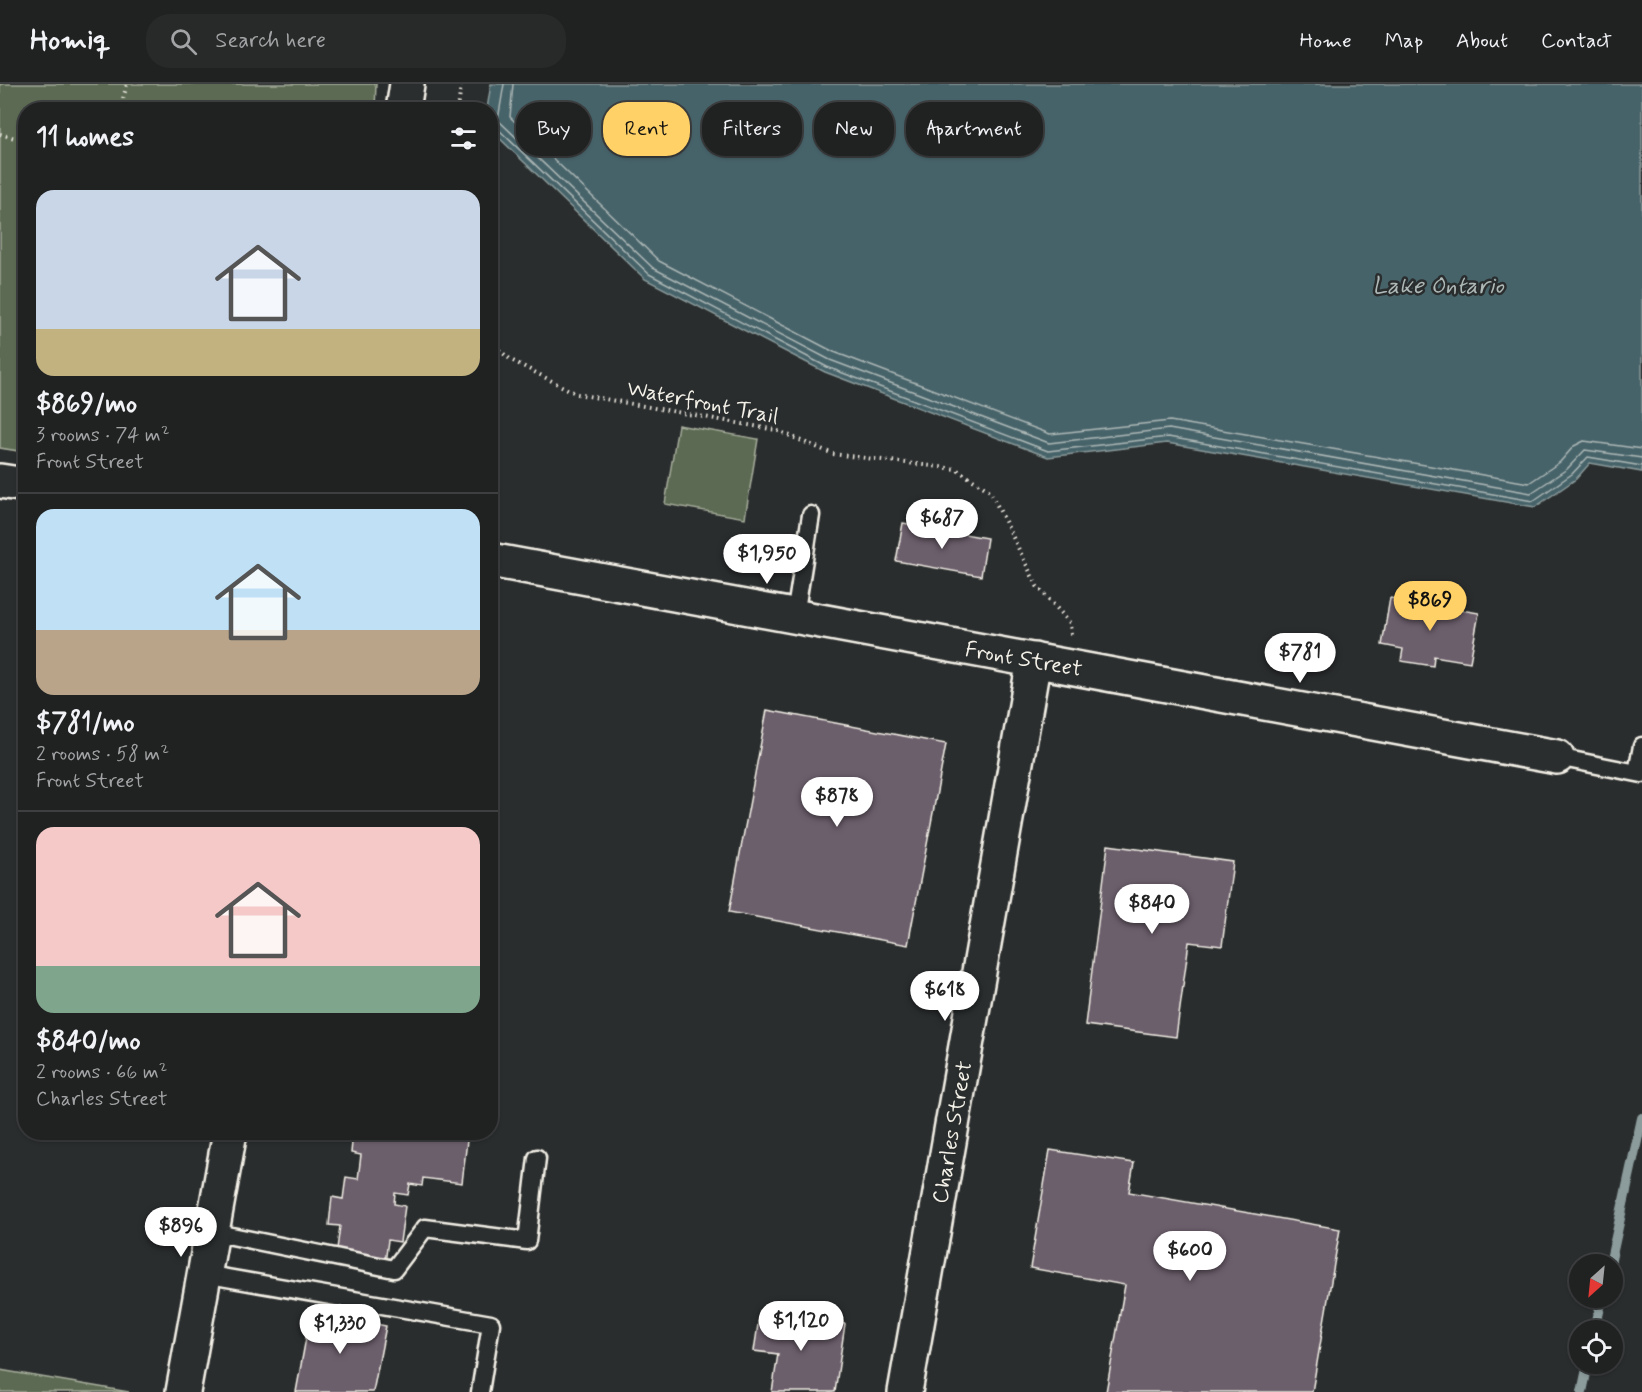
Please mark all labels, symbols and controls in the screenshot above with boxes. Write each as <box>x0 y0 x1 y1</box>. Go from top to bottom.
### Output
search box <box>146 14 566 68</box>
text: Homiq <box>30 23 110 60</box>
icon: search <box>167 25 200 58</box>
text: Search here <box>215 27 326 55</box>
text: Home <box>1300 27 1352 55</box>
text: Map <box>1385 27 1423 55</box>
text: About <box>1456 27 1508 55</box>
text: Contact <box>1541 27 1612 55</box>
chip: Buy <box>516 102 591 156</box>
chip: Rent <box>603 102 690 156</box>
chip: Filters <box>702 102 802 156</box>
chip: New <box>814 102 894 156</box>
chip: Apartment <box>906 102 1043 156</box>
text: 11 homes <box>36 121 134 155</box>
icon: filters <box>447 122 480 155</box>
icon: home <box>204 229 312 337</box>
water label: Lake Ontario <box>1372 271 1505 302</box>
street label: Waterfront Trail <box>624 375 781 431</box>
text: $869/mo <box>36 388 137 422</box>
text: 3 rooms · 74 m² <box>36 422 170 449</box>
text: Front Street <box>36 449 144 476</box>
pin: $687 <box>906 499 978 550</box>
text: $687 <box>920 505 964 532</box>
pin: $1,950 <box>718 534 816 585</box>
text: $1,950 <box>737 540 797 567</box>
icon: home <box>204 548 312 656</box>
pin: $869 <box>1394 581 1466 632</box>
text: $869 <box>1408 587 1452 614</box>
pin: $781 <box>1264 633 1336 684</box>
street label: Front Street <box>963 636 1084 684</box>
text: $781 <box>1279 639 1321 666</box>
text: $781/mo <box>36 707 135 741</box>
text: 2 rooms · 58 m² <box>36 741 169 768</box>
text: Front Street <box>36 768 144 795</box>
pin: $878 <box>801 777 873 828</box>
text: $878 <box>815 783 859 810</box>
icon: home <box>204 866 312 974</box>
pin: $840 <box>1116 884 1188 935</box>
text: $840 <box>1128 890 1176 917</box>
pin: $618 <box>909 971 981 1022</box>
text: $618 <box>924 977 966 1004</box>
text: $840/mo <box>36 1025 141 1059</box>
text: 2 rooms · 66 m² <box>36 1059 167 1086</box>
street label: Charles Street <box>927 1059 979 1206</box>
text: Charles Street <box>36 1086 167 1113</box>
pin: $896 <box>145 1207 217 1258</box>
text: $896 <box>159 1213 203 1240</box>
pin: $600 <box>1154 1231 1226 1282</box>
text: $600 <box>1167 1237 1213 1264</box>
north arrow <box>1569 1254 1623 1308</box>
map controls <box>1569 1254 1623 1374</box>
pin: $1,120 <box>752 1301 850 1352</box>
pin: $1,330 <box>291 1304 389 1355</box>
text: $1,120 <box>773 1307 829 1334</box>
text: $1,330 <box>314 1310 366 1337</box>
button: locate <box>1569 1320 1623 1374</box>

